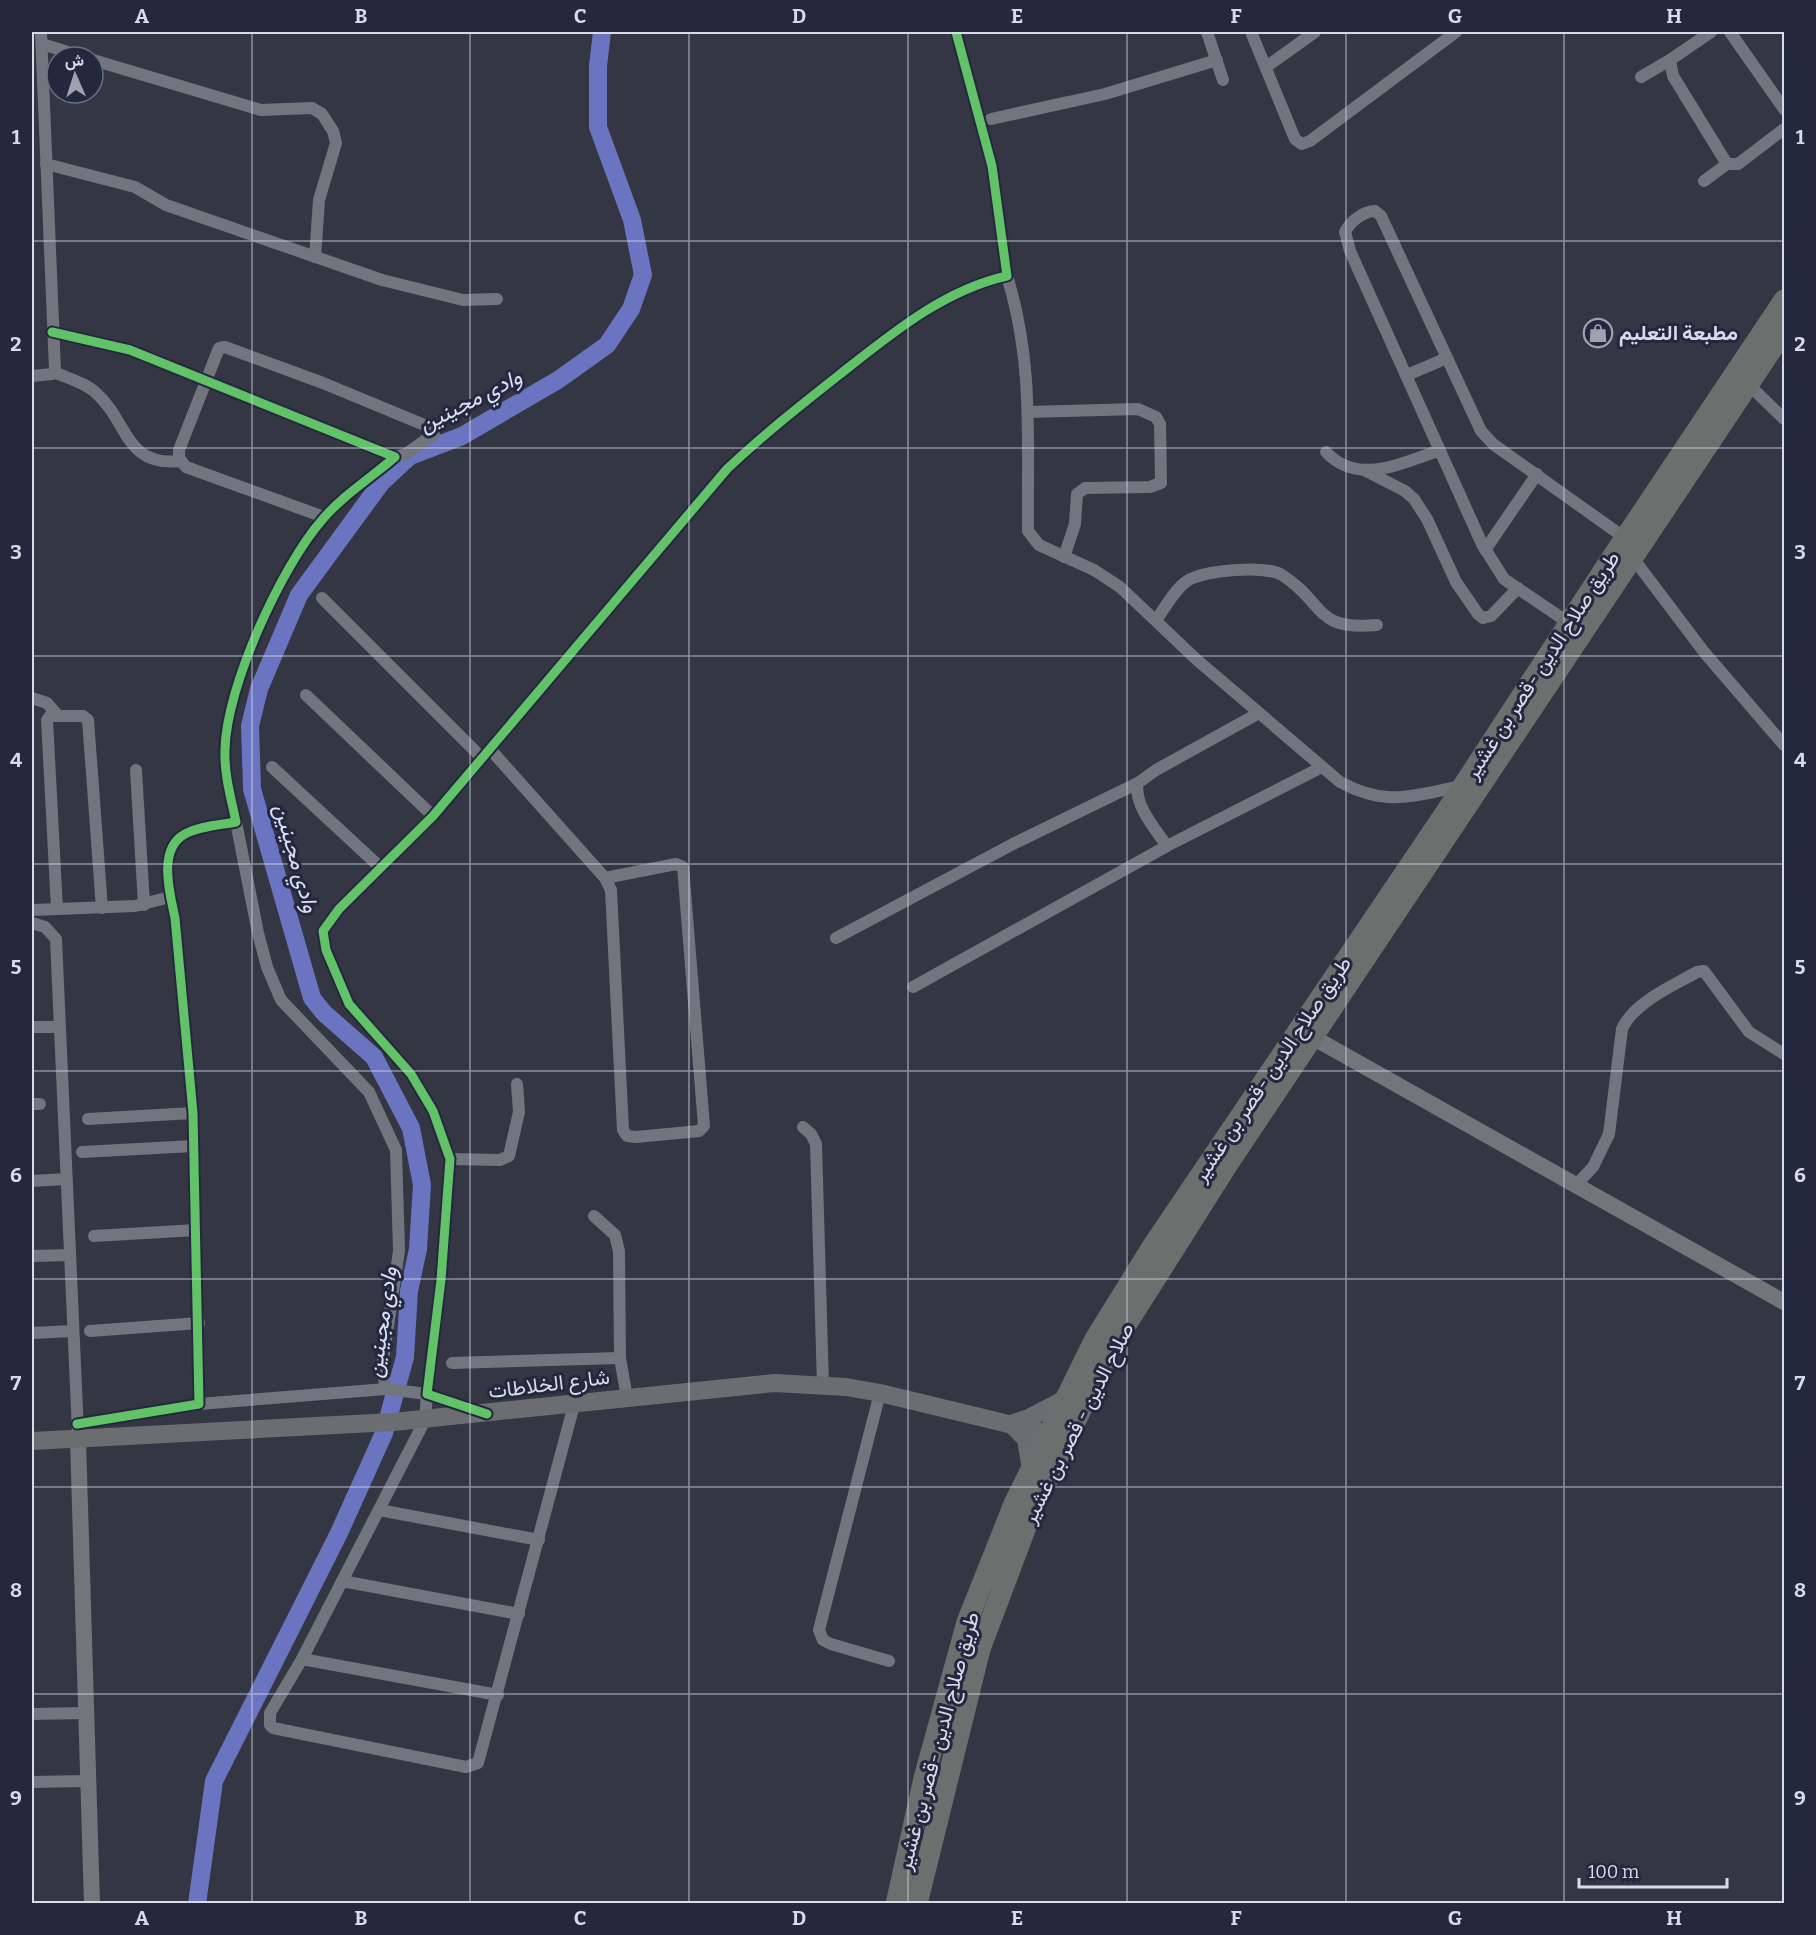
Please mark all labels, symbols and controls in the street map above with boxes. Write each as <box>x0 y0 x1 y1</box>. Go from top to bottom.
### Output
text: A <box>135 4 150 28</box>
text: B <box>355 4 368 28</box>
text: C <box>574 4 586 28</box>
text: D <box>792 4 806 28</box>
text: E <box>1011 4 1023 28</box>
text: F <box>1230 4 1242 28</box>
text: G <box>1448 4 1462 28</box>
text: H <box>1666 4 1682 28</box>
north arrow <box>45 45 105 105</box>
text: ش <box>64 51 84 71</box>
text: 1 <box>12 125 21 149</box>
text: 1 <box>1796 125 1805 149</box>
shop icon: مطبعة التعليم <box>1582 317 1614 349</box>
place label: مطبعة التعليم <box>1619 320 1738 347</box>
text: 2 <box>10 332 22 356</box>
text: 2 <box>1794 332 1806 356</box>
water label: وادي مجينين <box>414 363 528 441</box>
text: 3 <box>10 540 22 564</box>
text: 3 <box>1794 540 1806 564</box>
street label: طريق صلاح الدين -قصر بن غشير <box>1458 546 1626 785</box>
text: 4 <box>10 748 22 772</box>
text: 4 <box>1794 748 1806 772</box>
water label: وادي مجينين <box>264 801 325 917</box>
street label: طريق صلاح الدين -قصر بن غشير <box>1186 951 1358 1188</box>
text: 5 <box>11 955 22 979</box>
text: 5 <box>1795 955 1806 979</box>
text: 6 <box>10 1163 22 1187</box>
text: 6 <box>1794 1163 1806 1187</box>
water label: وادي مجينين <box>360 1265 407 1380</box>
street label: صلاح الدين - قصر بن غشير <box>1016 1318 1141 1529</box>
street label: شارع الخلاطات <box>487 1364 611 1405</box>
text: 7 <box>11 1371 22 1395</box>
text: 7 <box>1795 1371 1806 1395</box>
text: 8 <box>10 1578 22 1602</box>
text: 8 <box>1794 1578 1806 1602</box>
street label: طريق صلاح الدين -قصر بن غشير <box>891 1609 986 1874</box>
text: 9 <box>10 1786 22 1810</box>
text: 9 <box>1794 1786 1806 1810</box>
scale bar <box>1579 1851 1728 1889</box>
text: 100 m <box>1588 1861 1639 1883</box>
text: A <box>135 1906 150 1930</box>
text: B <box>355 1906 368 1930</box>
text: C <box>574 1906 586 1930</box>
text: D <box>792 1906 806 1930</box>
text: E <box>1011 1906 1023 1930</box>
text: F <box>1230 1906 1242 1930</box>
text: G <box>1448 1906 1462 1930</box>
text: H <box>1666 1906 1682 1930</box>

